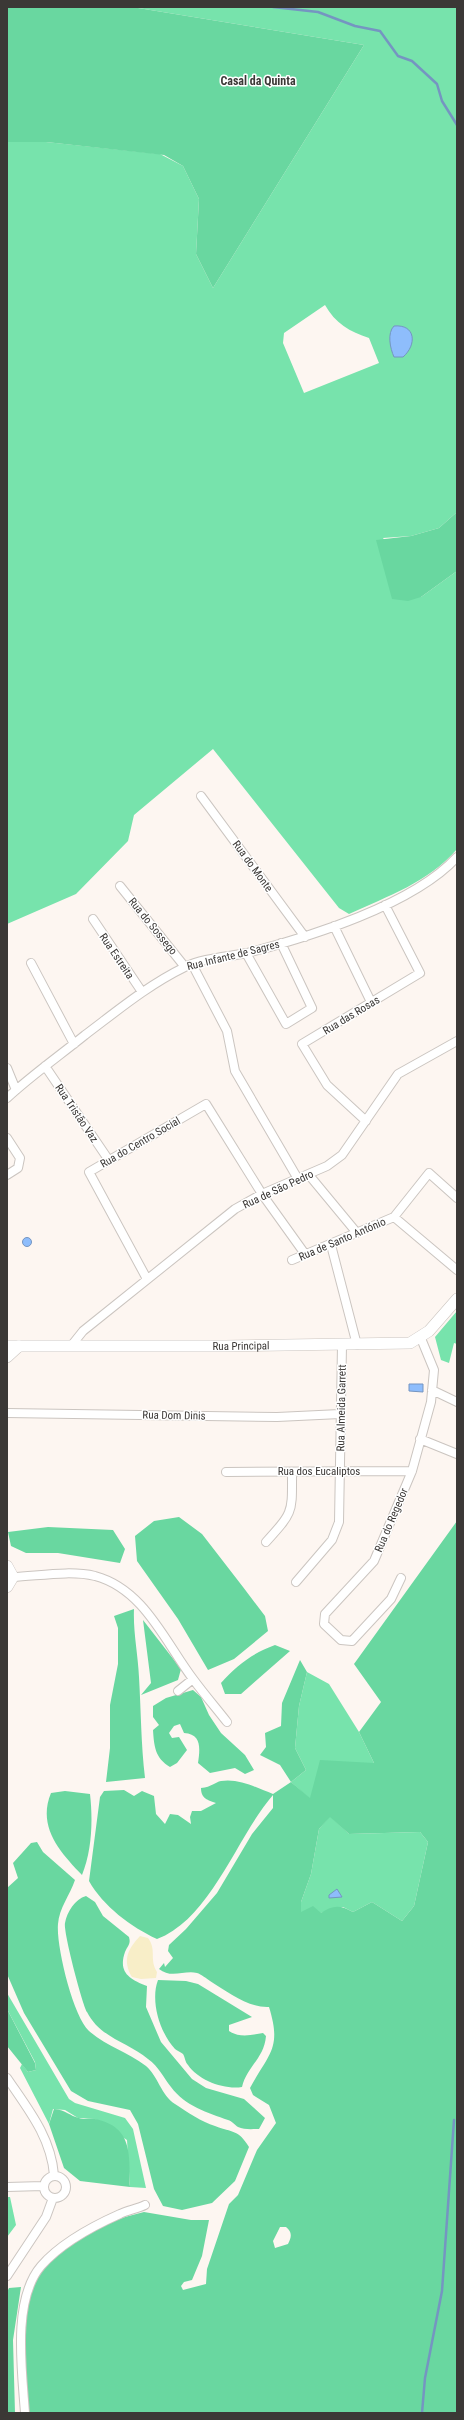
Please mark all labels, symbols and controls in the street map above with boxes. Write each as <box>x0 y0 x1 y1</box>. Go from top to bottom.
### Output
district label: Casal da Quinta <box>220 74 296 88</box>
street label: Rua do Monte <box>230 838 275 894</box>
street label: Rua do Sossego <box>126 895 180 958</box>
street label: Rua Estreita <box>97 931 137 982</box>
street label: Rua Infante de Sagres <box>185 938 281 973</box>
street label: Rua das Rosas <box>321 993 382 1037</box>
street label: Rua Tristão Vaz <box>52 1082 101 1145</box>
street label: Rua do Centro Social <box>98 1114 183 1171</box>
street label: Rua de São Pedro <box>241 1167 316 1212</box>
street label: Rua de Santo António <box>297 1215 388 1264</box>
street label: Rua Principal <box>212 1339 270 1353</box>
street label: Rua Almeida Garrett <box>334 1364 349 1452</box>
street label: Rua Dom Dinis <box>142 1408 206 1423</box>
street label: Rua dos Eucaliptos <box>278 1465 360 1478</box>
street label: Rua do Regedor <box>372 1486 411 1554</box>

